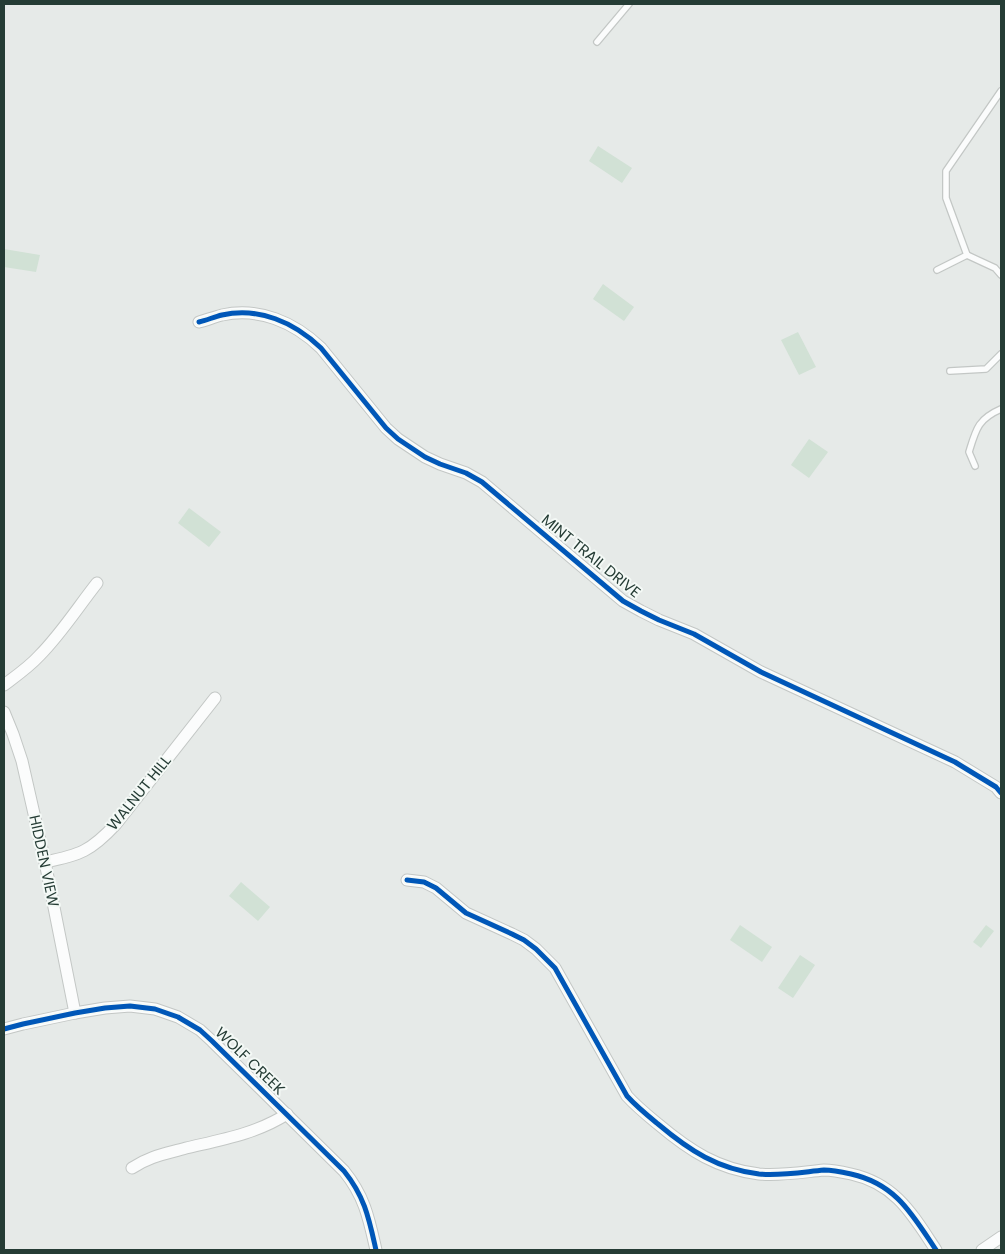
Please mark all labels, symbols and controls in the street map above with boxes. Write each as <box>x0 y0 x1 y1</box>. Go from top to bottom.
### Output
street label: MINT TRAIL DRIVE <box>537 509 645 602</box>
street label: WALNUT HILL <box>102 750 176 835</box>
street label: HIDDEN VIEW <box>24 813 65 909</box>
street label: WOLF CREEK <box>211 1022 290 1099</box>

